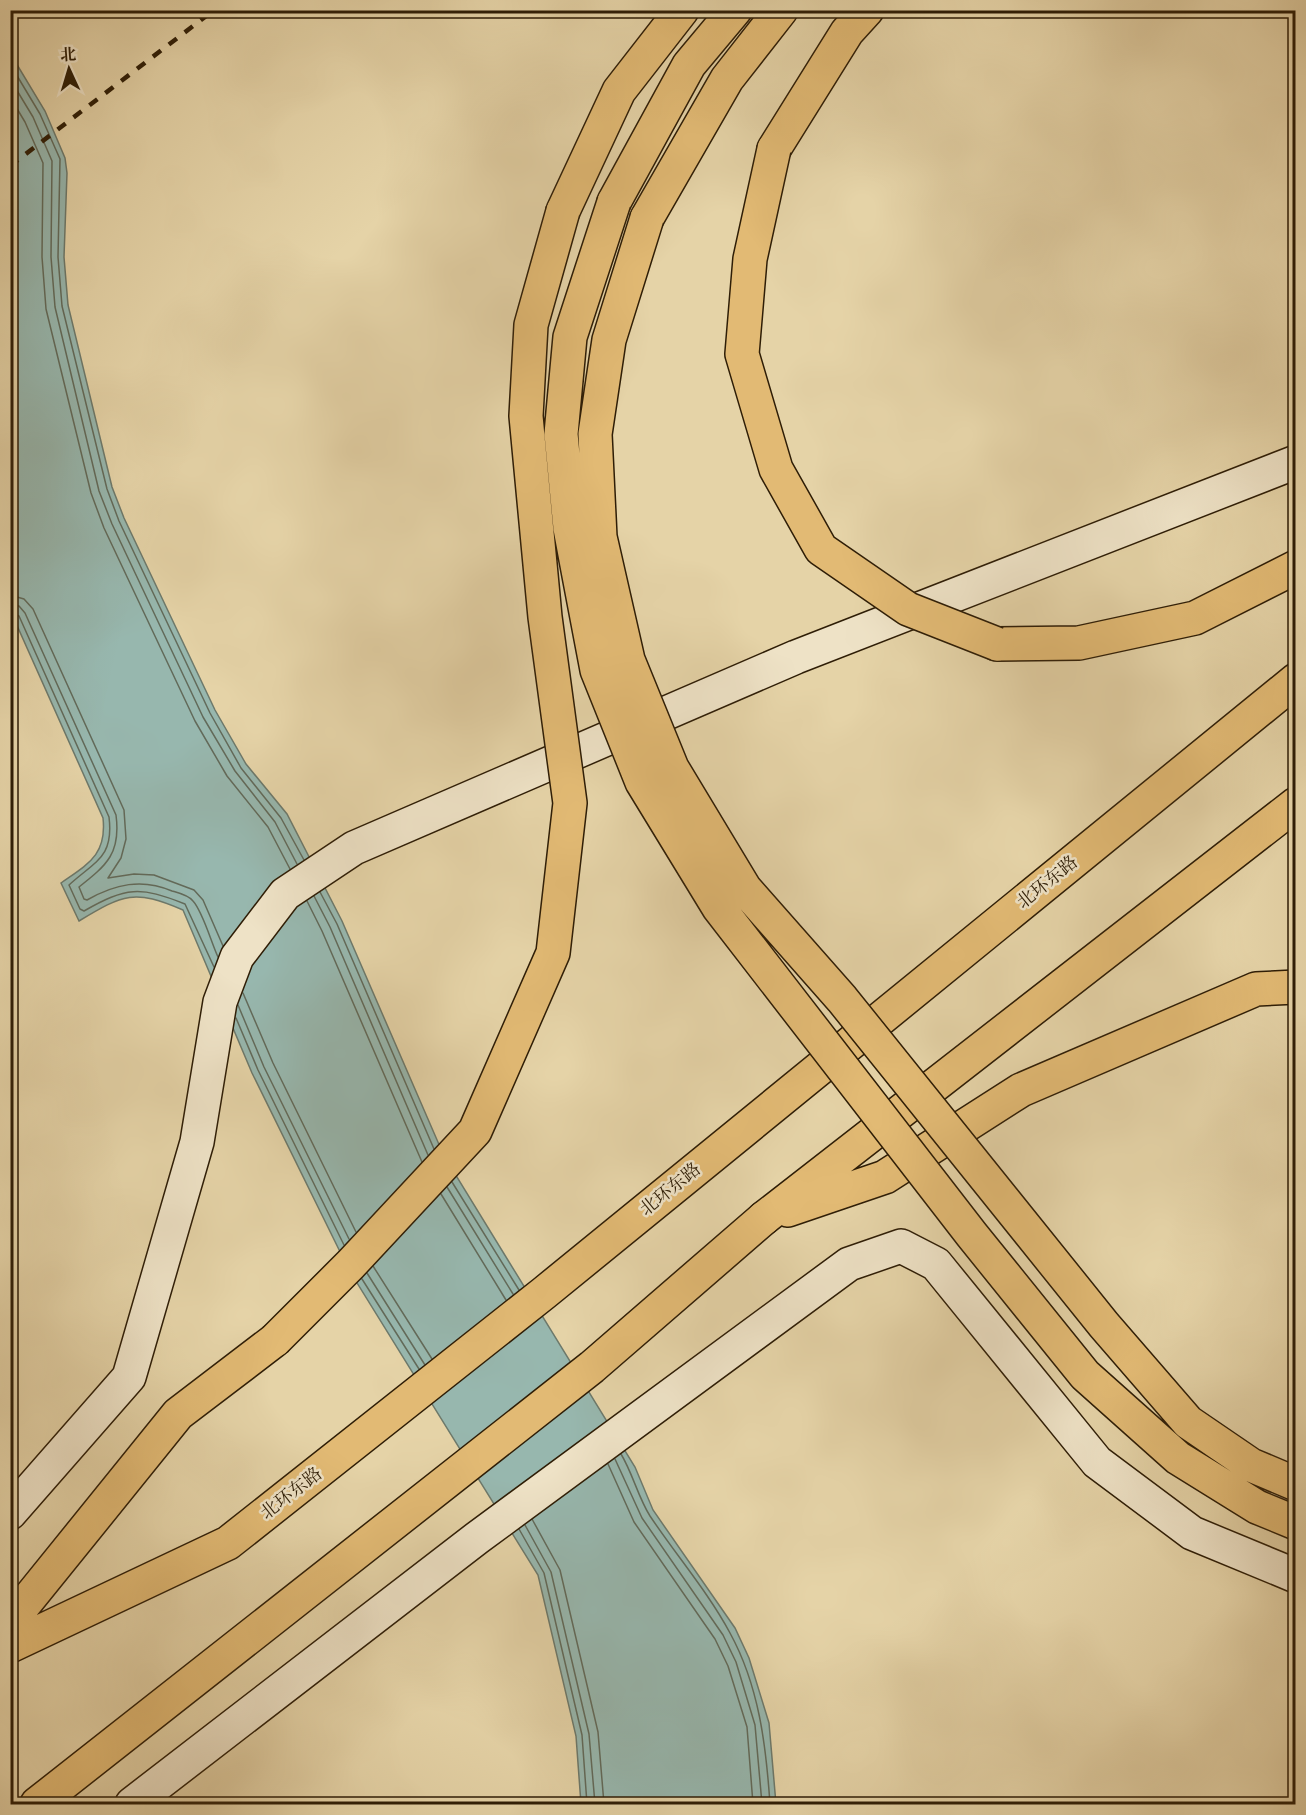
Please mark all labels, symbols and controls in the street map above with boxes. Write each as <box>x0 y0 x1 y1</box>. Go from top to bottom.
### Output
north arrow <box>39 39 99 99</box>
text: 北 <box>59 44 77 65</box>
street label: 北环东路 <box>1012 851 1082 913</box>
street label: 北环东路 <box>635 1158 705 1220</box>
street label: 北环东路 <box>256 1462 326 1524</box>

